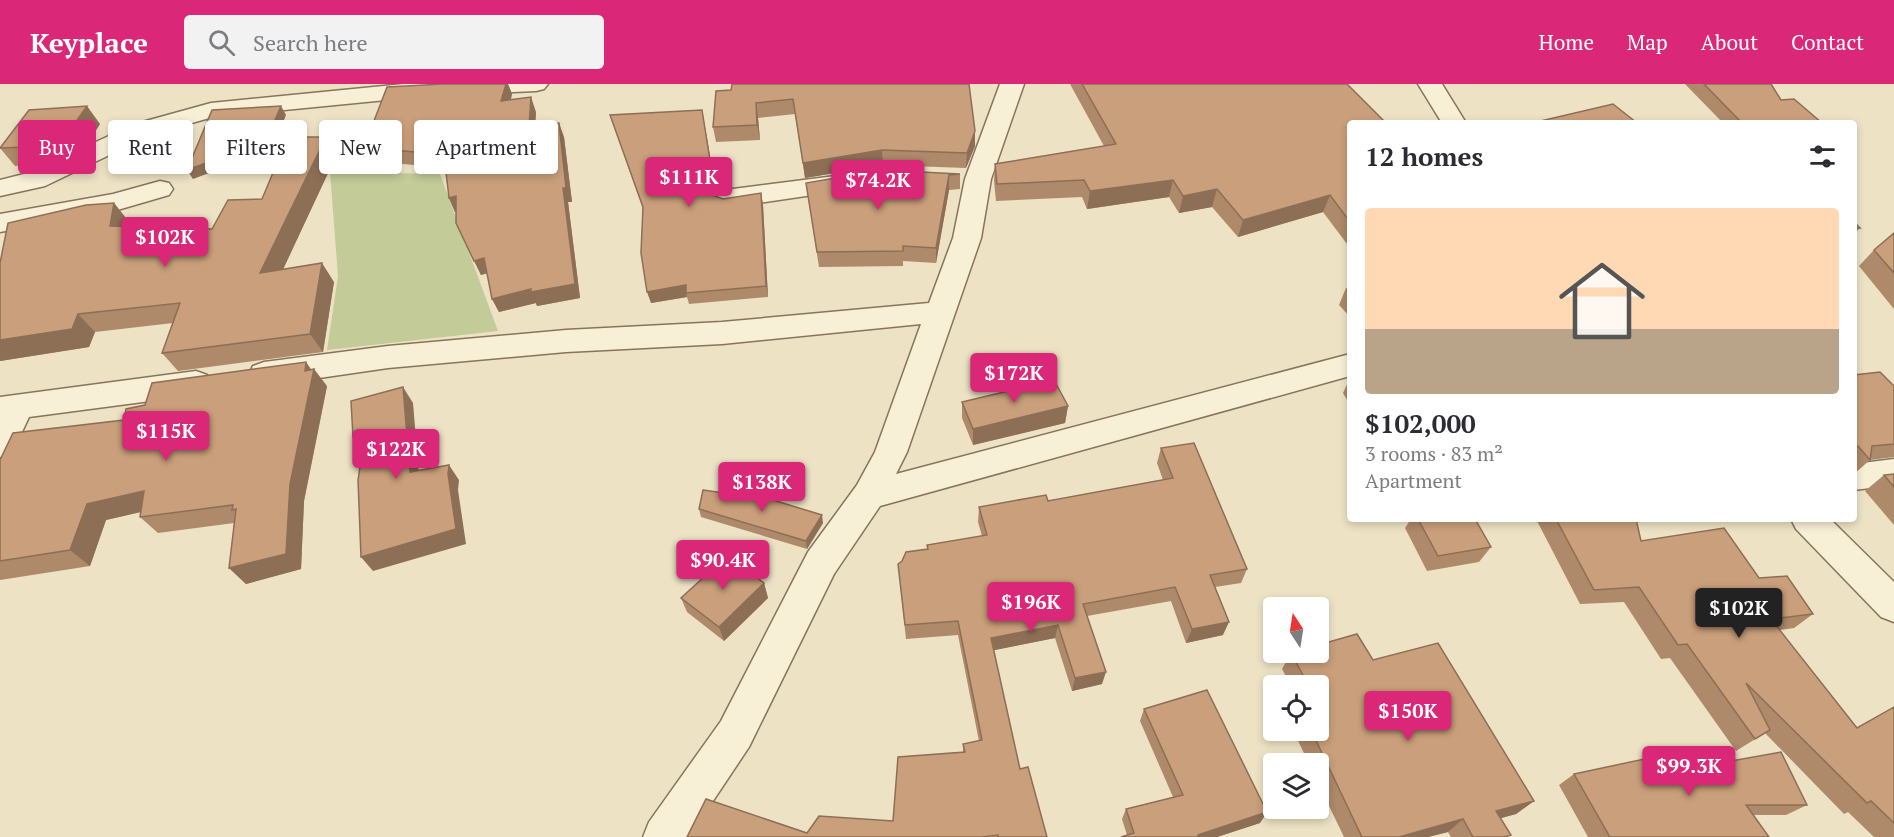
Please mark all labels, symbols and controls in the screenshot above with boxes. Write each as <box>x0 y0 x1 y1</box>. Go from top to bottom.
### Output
search box <box>184 15 604 69</box>
text: Keyplace <box>30 24 148 61</box>
icon: search <box>205 26 238 59</box>
text: Search here <box>253 28 368 57</box>
text: Home <box>1538 28 1594 56</box>
text: Map <box>1627 28 1668 56</box>
text: About <box>1701 28 1758 56</box>
text: Contact <box>1791 28 1864 56</box>
chip: Buy <box>18 120 96 174</box>
chip: Rent <box>108 120 193 174</box>
chip: Filters <box>205 120 307 174</box>
chip: New <box>319 120 402 174</box>
chip: Apartment <box>414 120 558 174</box>
text: 12 homes <box>1365 139 1483 173</box>
icon: filters <box>1806 140 1839 173</box>
pin: $111K <box>647 157 731 208</box>
pin: $74.2K <box>829 160 927 211</box>
text: $111K <box>659 163 719 190</box>
text: $74.2K <box>845 166 911 193</box>
pin: $102K <box>123 217 207 268</box>
text: $102K <box>135 223 195 250</box>
icon: home <box>1548 247 1656 355</box>
pin: $172K <box>972 353 1056 404</box>
text: $172K <box>984 359 1044 386</box>
text: $102,000 <box>1365 406 1476 440</box>
pin: $115K <box>124 411 208 462</box>
text: $115K <box>136 417 196 444</box>
pin: $122K <box>354 429 438 480</box>
text: $122K <box>366 435 426 462</box>
text: 3 rooms · 83 m² <box>1365 440 1503 467</box>
pin: $138K <box>720 462 804 513</box>
text: Apartment <box>1365 467 1462 494</box>
text: $138K <box>732 468 792 495</box>
pin: $90.4K <box>674 540 772 591</box>
text: $90.4K <box>690 546 756 573</box>
pin: $196K <box>989 582 1073 633</box>
text: $196K <box>1001 588 1061 615</box>
pin: $102K <box>1697 588 1781 639</box>
text: $102K <box>1709 594 1769 621</box>
north arrow <box>1263 597 1329 663</box>
map controls <box>1263 597 1329 819</box>
button: locate <box>1263 675 1329 741</box>
pin: $150K <box>1366 691 1450 742</box>
text: $150K <box>1378 697 1438 724</box>
pin: $99.3K <box>1640 746 1738 797</box>
text: $99.3K <box>1656 752 1722 779</box>
button: layers <box>1263 753 1329 819</box>

